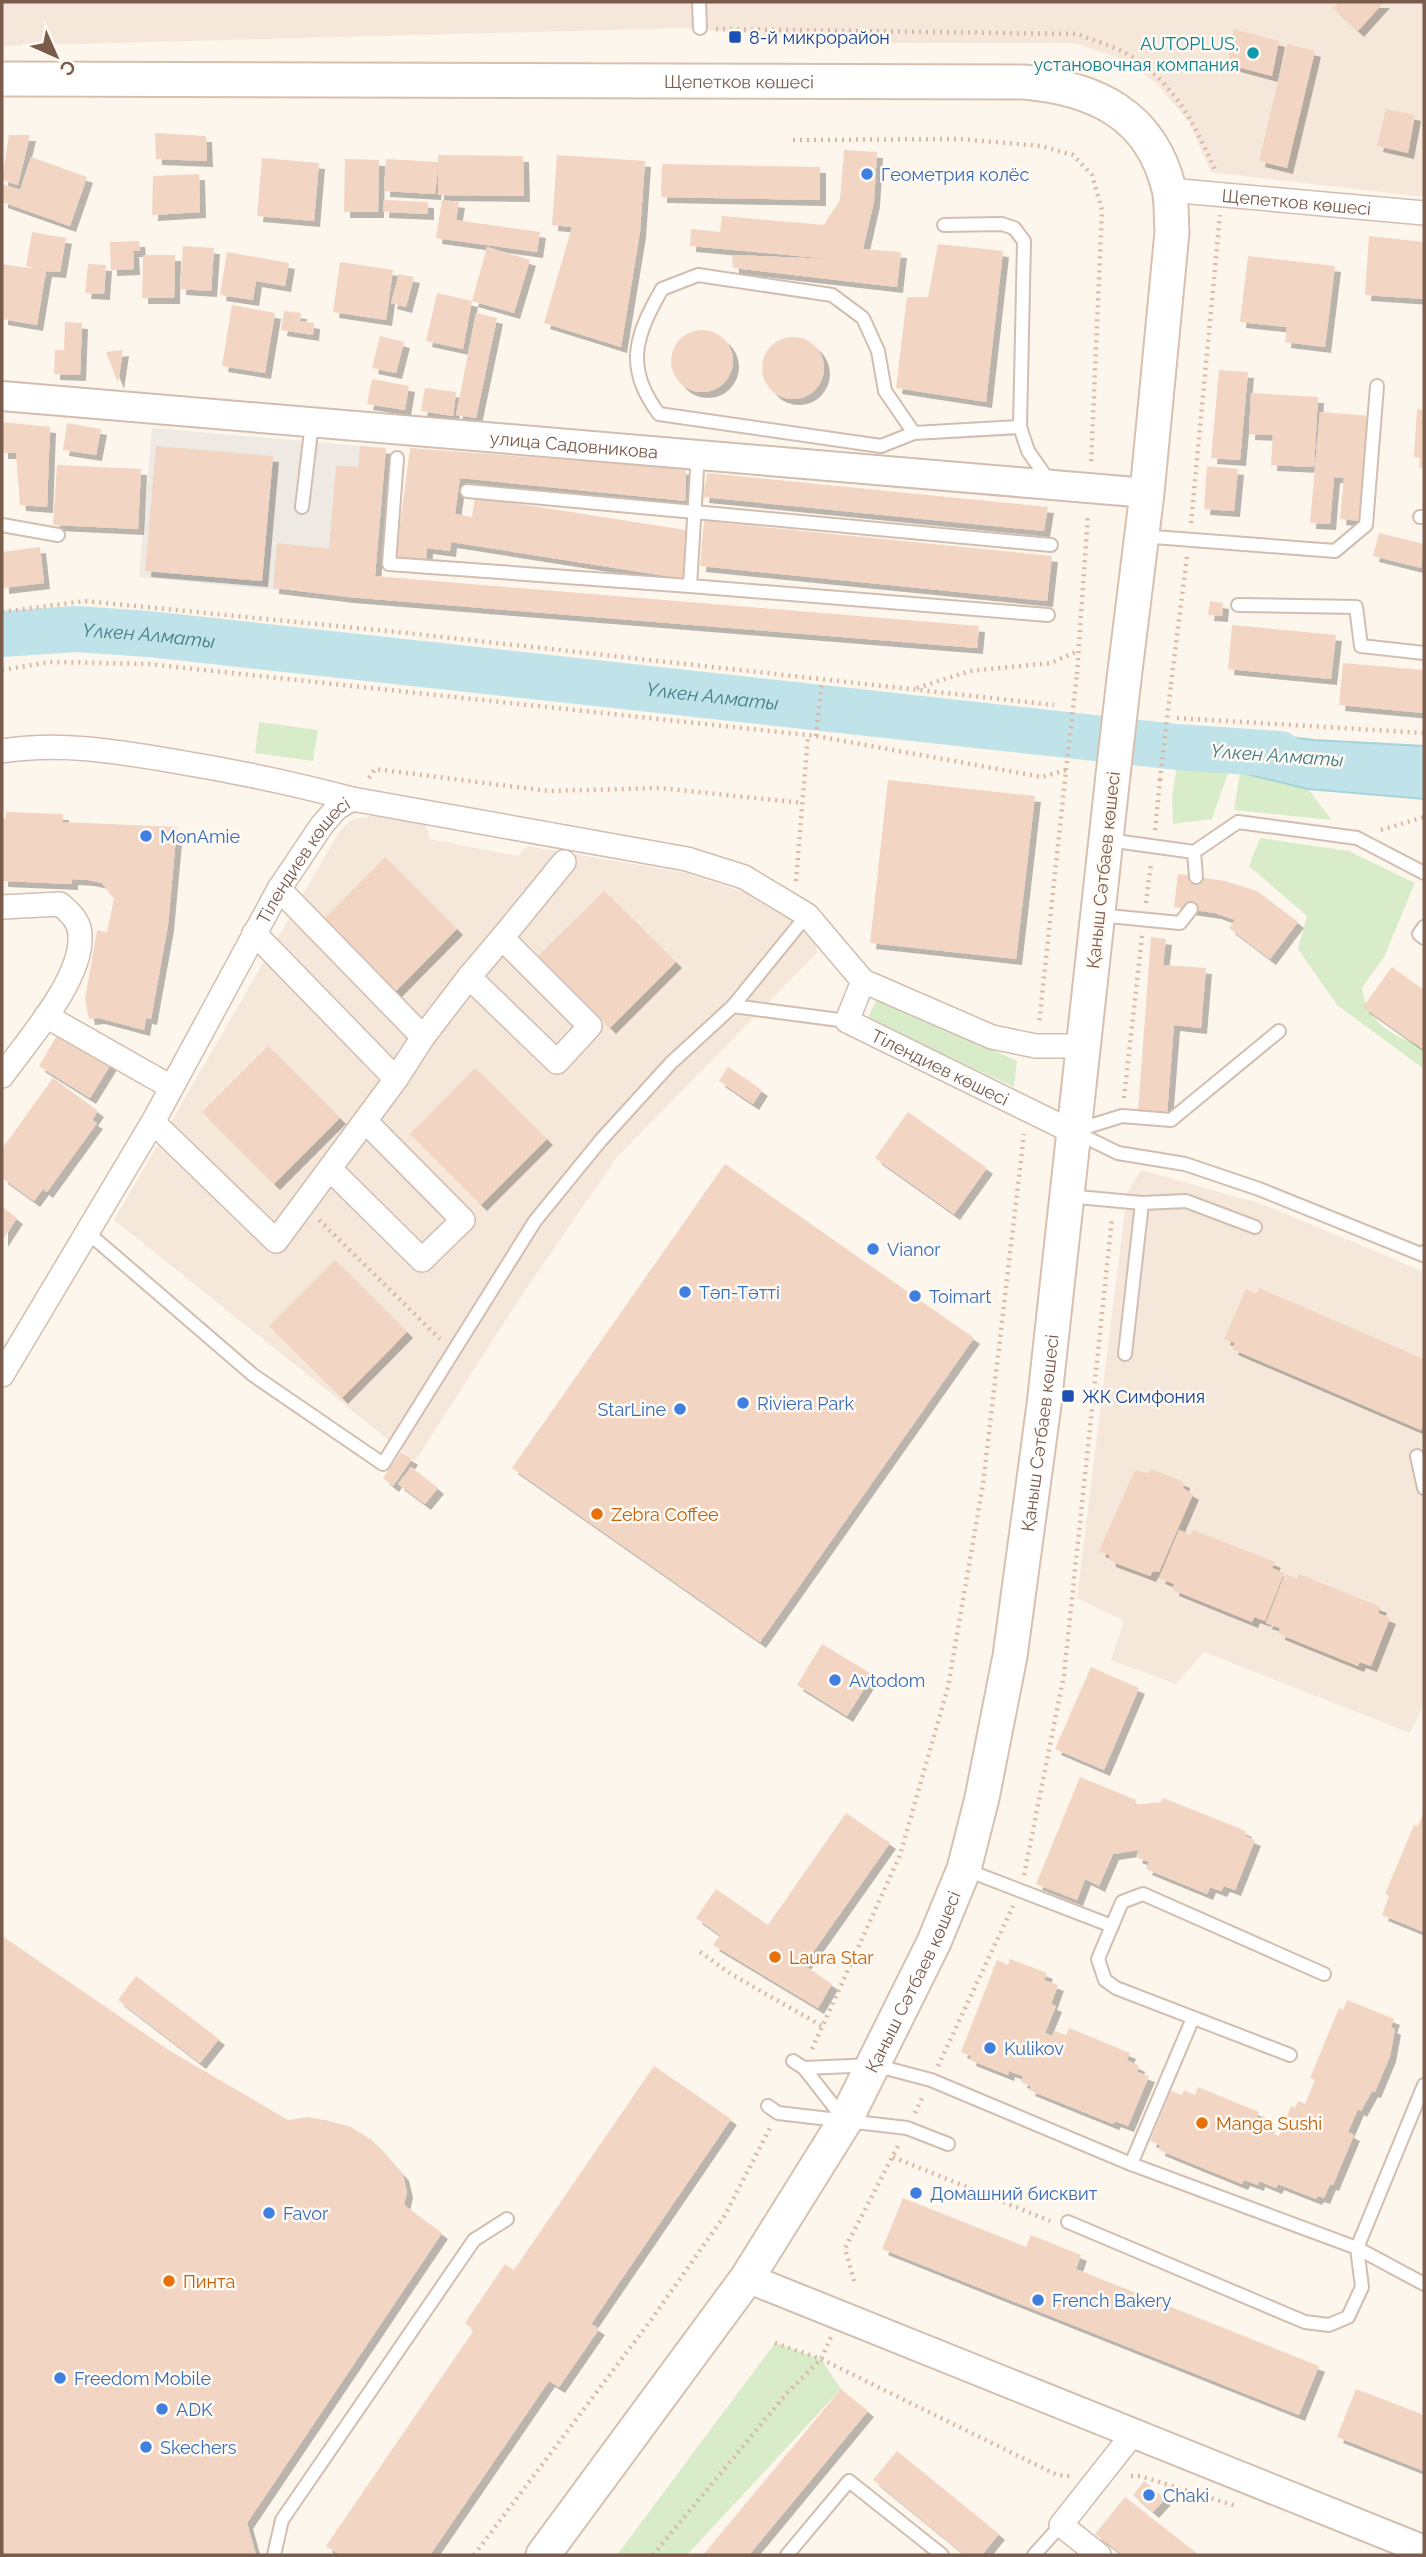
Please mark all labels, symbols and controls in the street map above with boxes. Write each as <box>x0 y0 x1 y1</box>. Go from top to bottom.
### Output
north arrow <box>21 21 91 91</box>
place label: 8-й микрорайон <box>749 27 890 48</box>
marker: 8-й микрорайон <box>727 29 743 45</box>
place label: AUTOPLUS, установочная компания <box>1034 33 1239 75</box>
marker: AUTOPLUS, установочная компания <box>1245 45 1261 61</box>
text: С <box>56 56 80 80</box>
street label: Щепетков көшесі <box>664 70 814 92</box>
place label: Геометрия колёс <box>881 164 1029 185</box>
marker: Геометрия колёс <box>859 166 875 182</box>
street label: Щепетков көшесі <box>1221 184 1372 219</box>
street label: улица Садовникова <box>489 427 659 462</box>
water label: Үлкен Алматы <box>82 618 216 652</box>
water label: Үлкен Алматы <box>645 678 780 714</box>
water label: Үлкен Алматы <box>1210 739 1344 771</box>
street label: Қаныш Сәтбаев көшесі <box>1082 770 1124 970</box>
street label: Тілендиев көшесі <box>252 792 354 927</box>
place label: MonAmie <box>160 826 240 847</box>
marker: MonAmie <box>138 828 154 844</box>
street label: Тілендиев көшесі <box>868 1024 1012 1109</box>
place label: Vianor <box>887 1239 941 1260</box>
marker: Vianor <box>865 1241 881 1257</box>
place label: Тәп-Тәтті <box>699 1282 780 1303</box>
marker: Тәп-Тәтті <box>677 1284 693 1300</box>
place label: Toimart <box>929 1286 991 1307</box>
marker: Toimart <box>907 1288 923 1304</box>
street label: Қаныш Сәтбаев көшесі <box>1016 1333 1062 1533</box>
place label: ЖК Симфония <box>1082 1386 1205 1407</box>
marker: ЖК Симфония <box>1060 1388 1076 1404</box>
place label: Riviera Park <box>757 1393 855 1414</box>
marker: Riviera Park <box>735 1395 751 1411</box>
place label: StarLine <box>598 1399 666 1420</box>
marker: StarLine <box>672 1401 688 1417</box>
place label: Zebra Coffee <box>611 1504 719 1525</box>
marker: Zebra Coffee <box>589 1506 605 1522</box>
place label: Avtodom <box>849 1670 925 1691</box>
marker: Avtodom <box>827 1672 843 1688</box>
street label: Қаныш Сәтбаев көшесі <box>860 1888 964 2076</box>
place label: Laura Star <box>789 1947 874 1968</box>
marker: Laura Star <box>767 1949 783 1965</box>
place label: Kulikov <box>1004 2038 1064 2059</box>
marker: Kulikov <box>982 2040 998 2056</box>
place label: Manga Sushi <box>1216 2113 1322 2134</box>
marker: Manga Sushi <box>1194 2115 1210 2131</box>
place label: Домашний бисквит <box>930 2183 1098 2204</box>
marker: Домашний бисквит <box>908 2185 924 2201</box>
place label: Favor <box>283 2203 329 2224</box>
marker: Favor <box>261 2205 277 2221</box>
place label: Пинта <box>183 2271 235 2292</box>
marker: Пинта <box>161 2273 177 2289</box>
place label: French Bakery <box>1052 2290 1172 2311</box>
marker: French Bakery <box>1030 2292 1046 2308</box>
place label: Freedom Mobile <box>74 2368 211 2389</box>
marker: Freedom Mobile <box>52 2370 68 2386</box>
place label: ADK <box>176 2399 213 2420</box>
marker: ADK <box>154 2401 170 2417</box>
place label: Skechers <box>160 2437 237 2458</box>
marker: Skechers <box>138 2439 154 2455</box>
place label: Chaki <box>1163 2485 1209 2506</box>
marker: Chaki <box>1141 2487 1157 2503</box>

